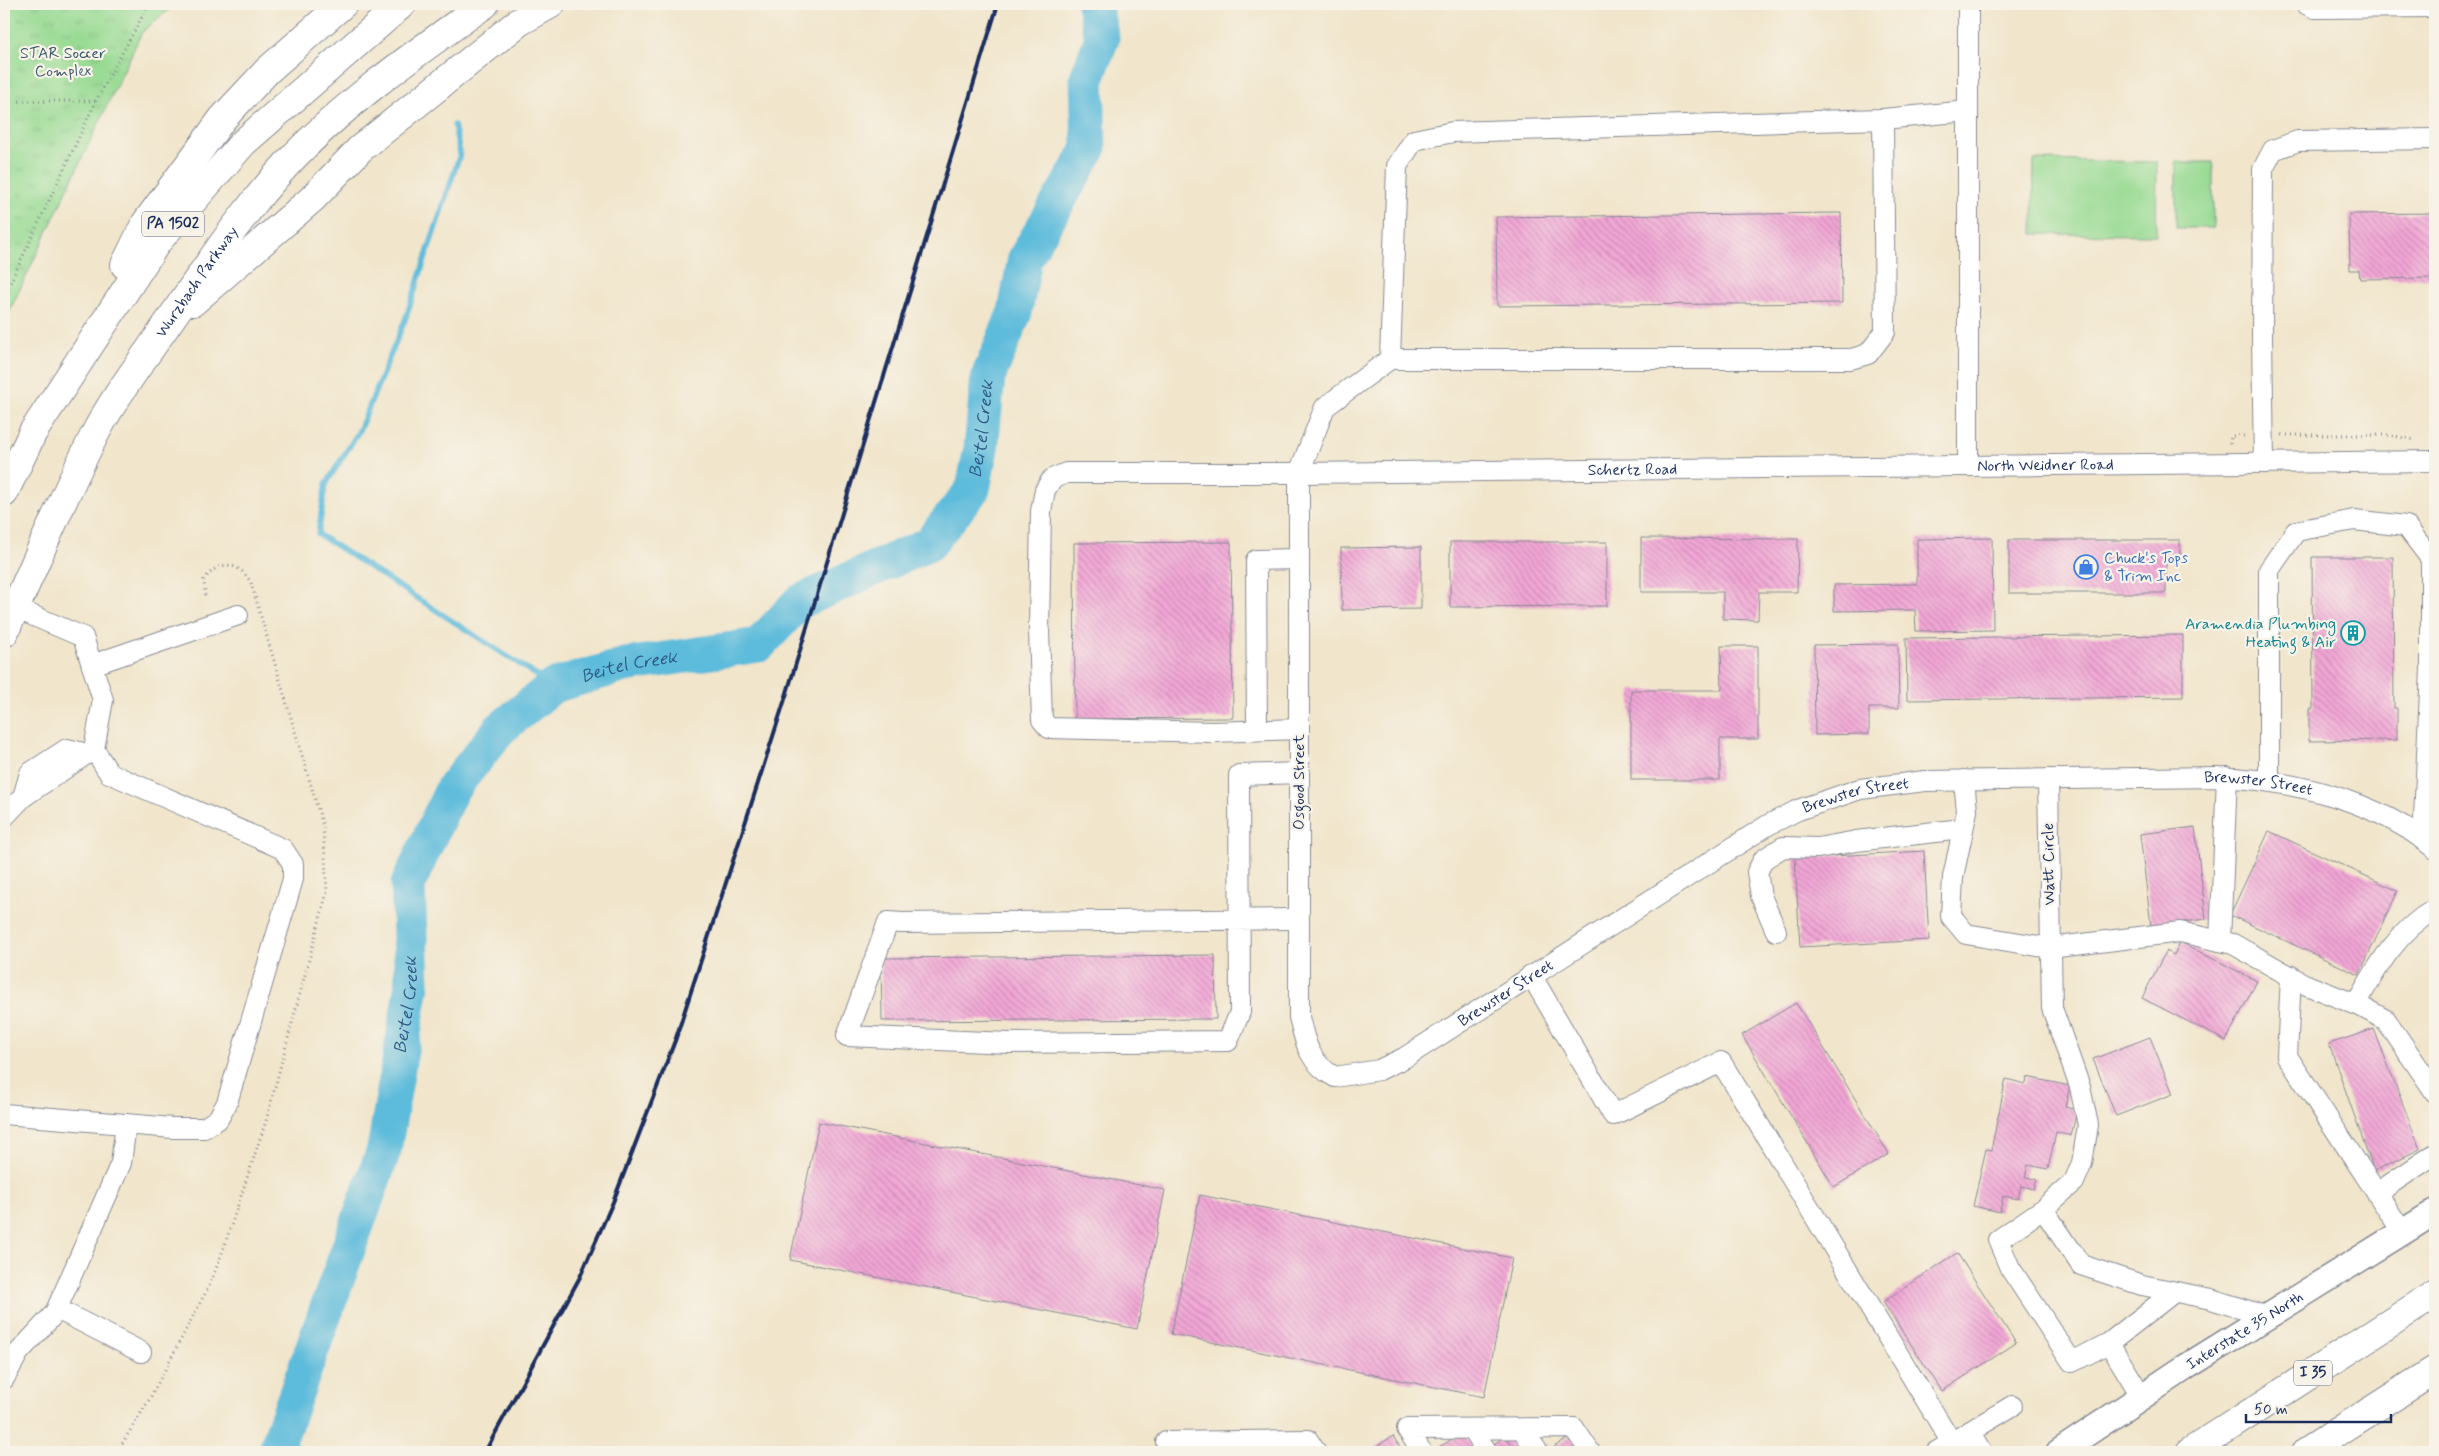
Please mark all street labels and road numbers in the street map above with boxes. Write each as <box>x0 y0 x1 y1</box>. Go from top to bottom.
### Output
road number: PA 1502 <box>142 212 204 236</box>
street label: Wurzbach Parkway <box>151 222 243 342</box>
street label: North Weidner Road <box>1977 454 2114 476</box>
street label: Schertz Road <box>1588 459 1677 480</box>
street label: Osgood Street <box>1289 733 1311 830</box>
street label: Brewster Street <box>2204 766 2315 800</box>
street label: Brewster Street <box>1799 773 1910 818</box>
street label: Watt Circle <box>2038 823 2060 905</box>
street label: Brewster Street <box>1454 955 1557 1031</box>
street label: Interstate 35 North <box>2182 1286 2307 1375</box>
road number: I 35 <box>2294 1360 2332 1386</box>

